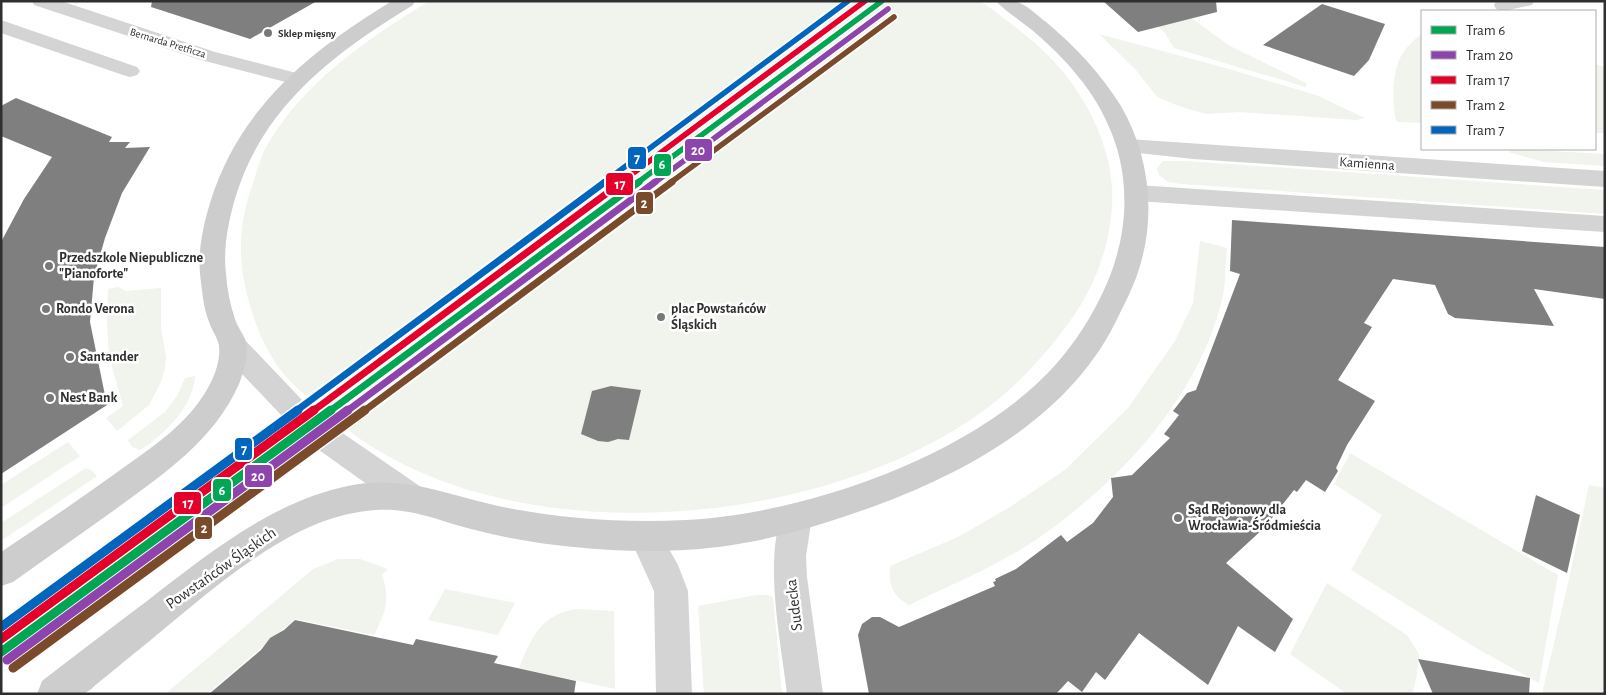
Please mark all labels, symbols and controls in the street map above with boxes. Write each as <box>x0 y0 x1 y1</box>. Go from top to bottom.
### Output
legend <box>1421 10 1596 150</box>
text: Tram 6 <box>1466 23 1505 38</box>
street label: Bernarda Pretficza <box>129 26 207 60</box>
marker: Sklep mięsny <box>262 27 274 39</box>
place label: Sklep mięsny <box>278 28 336 39</box>
text: Tram 20 <box>1466 48 1513 63</box>
text: Tram 17 <box>1466 73 1510 88</box>
text: Tram 2 <box>1466 98 1505 113</box>
text: Tram 7 <box>1466 123 1505 138</box>
line badge: 20 <box>684 138 713 162</box>
text: 20 <box>691 144 705 158</box>
line badge: 7 <box>627 146 647 170</box>
text: 7 <box>634 152 640 166</box>
line badge: 6 <box>653 153 672 177</box>
street label: Kamienna <box>1339 155 1396 173</box>
text: 6 <box>659 158 666 172</box>
line badge: 17 <box>605 172 634 196</box>
text: 17 <box>614 178 626 192</box>
line badge: 2 <box>635 191 654 215</box>
text: 2 <box>641 197 648 211</box>
place label: Przedszkole Niepubliczne "Pianoforte" <box>59 251 204 281</box>
marker: Przedszkole Niepubliczne "Pianoforte" <box>43 260 55 272</box>
place label: Rondo Verona <box>56 302 135 316</box>
place label: plac Powstańców Śląskich <box>671 302 766 332</box>
marker: Rondo Verona <box>40 303 52 315</box>
marker: plac Powstańców Śląskich <box>655 311 667 323</box>
place label: Santander <box>80 350 139 364</box>
marker: Santander <box>64 351 76 363</box>
place label: Nest Bank <box>60 391 117 405</box>
marker: Nest Bank <box>44 392 56 404</box>
line badge: 7 <box>234 437 253 461</box>
text: 7 <box>241 443 247 457</box>
line badge: 20 <box>244 464 273 488</box>
text: 20 <box>251 470 265 484</box>
line badge: 6 <box>212 478 232 502</box>
text: 6 <box>219 484 226 498</box>
line badge: 17 <box>173 491 202 515</box>
text: 17 <box>182 497 194 511</box>
place label: Sąd Rejonowy dla Wrocławia-Śródmieścia <box>1188 503 1321 533</box>
marker: Sąd Rejonowy dla Wrocławia-Śródmieścia <box>1172 512 1184 524</box>
line badge: 2 <box>194 516 213 540</box>
street label: Powstańców Śląskich <box>161 522 279 612</box>
text: 2 <box>201 522 208 536</box>
street label: Sudecka <box>783 578 805 632</box>

